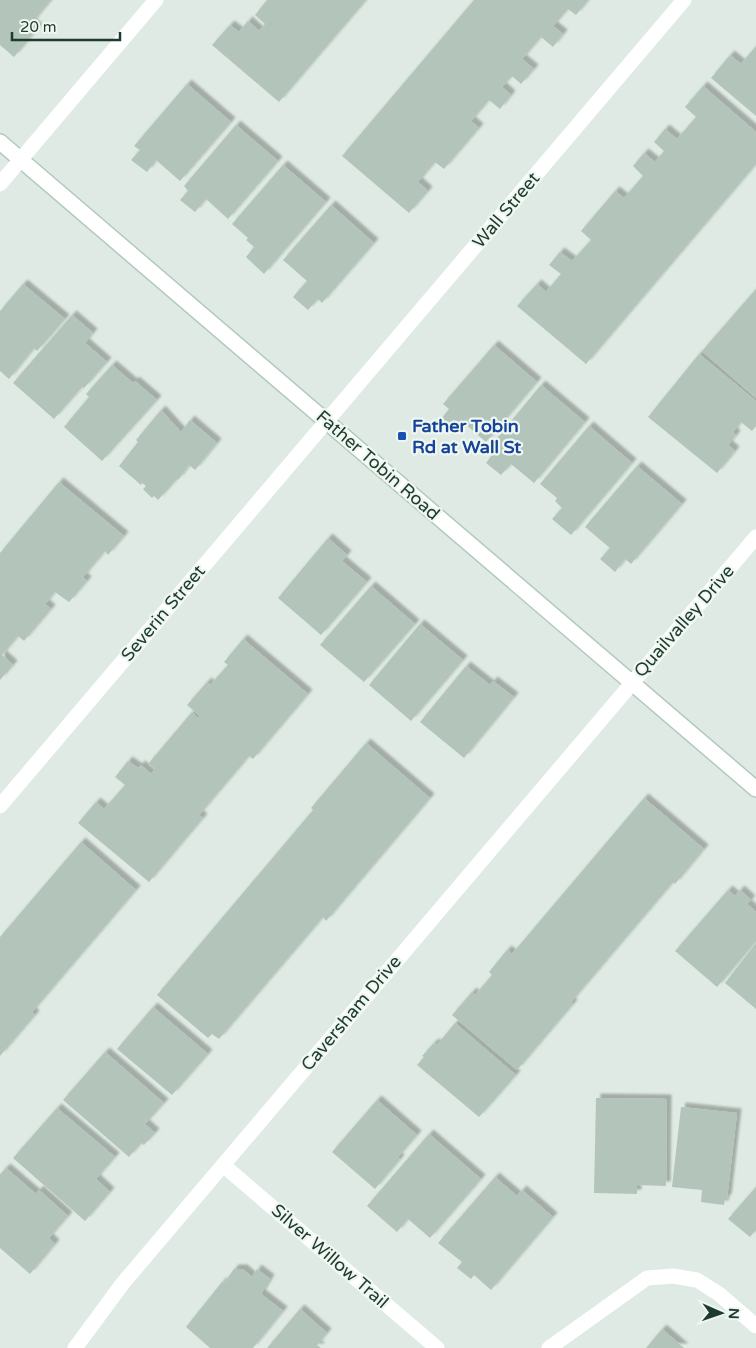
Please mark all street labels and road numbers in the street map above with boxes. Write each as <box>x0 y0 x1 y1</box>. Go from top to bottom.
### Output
street label: Wall Street <box>468 167 544 253</box>
street label: Father Tobin Road <box>312 405 444 525</box>
street label: Severin Street <box>116 560 210 666</box>
street label: Quailvalley Drive <box>629 560 739 682</box>
street label: Caversham Drive <box>296 951 406 1075</box>
street label: Silver Willow Trail <box>267 1199 393 1313</box>

